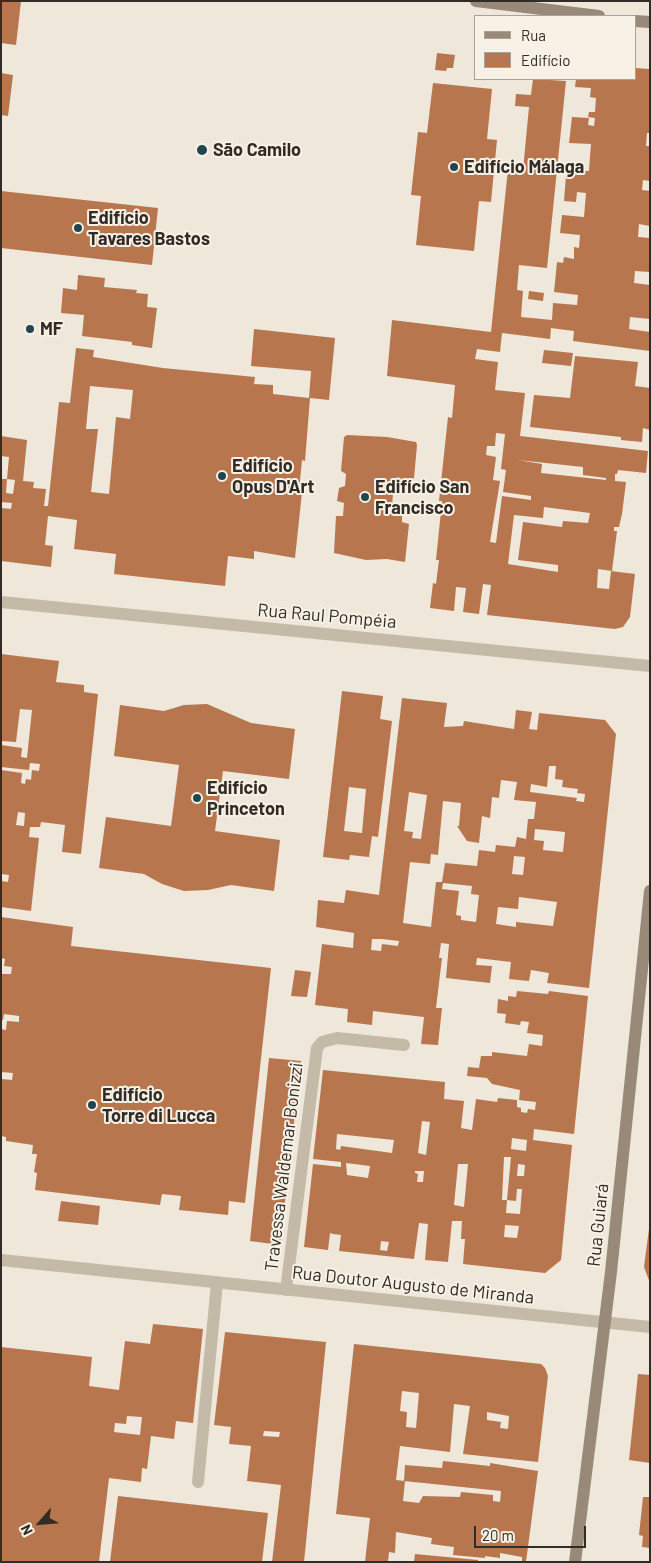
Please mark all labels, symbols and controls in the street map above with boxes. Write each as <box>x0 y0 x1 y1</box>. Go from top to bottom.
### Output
legend <box>473 15 636 80</box>
text: Rua <box>521 26 546 44</box>
text: Edifício <box>521 51 570 69</box>
place label: São Camilo <box>213 139 301 161</box>
marker: São Camilo <box>195 143 209 157</box>
place label: Edifício Málaga <box>464 156 584 178</box>
marker: Edifício Málaga <box>448 161 460 173</box>
place label: Edifício Tavares Bastos <box>88 207 210 250</box>
marker: Edifício Tavares Bastos <box>72 222 84 234</box>
place label: MF <box>40 318 63 340</box>
marker: MF <box>24 323 36 335</box>
place label: Edifício Opus D'Art <box>232 455 314 498</box>
marker: Edifício Opus D'Art <box>216 470 228 482</box>
place label: Edifício San Francisco <box>375 476 469 518</box>
marker: Edifício San Francisco <box>359 491 371 503</box>
street label: Rua Raul Pompéia <box>257 599 397 633</box>
place label: Edifício Princeton <box>207 777 285 820</box>
marker: Edifício Princeton <box>191 792 203 804</box>
street label: Travessa Waldemar Bonizzi <box>260 1061 308 1273</box>
place label: Edifício Torre di Lucca <box>102 1084 215 1126</box>
marker: Edifício Torre di Lucca <box>86 1099 98 1111</box>
street label: Rua Guiará <box>583 1182 613 1268</box>
street label: Rua Doutor Augusto de Miranda <box>291 1262 535 1308</box>
north arrow <box>15 1498 65 1548</box>
scale bar <box>476 1516 588 1548</box>
text: N <box>17 1522 36 1538</box>
text: 20 m <box>482 1526 514 1544</box>

